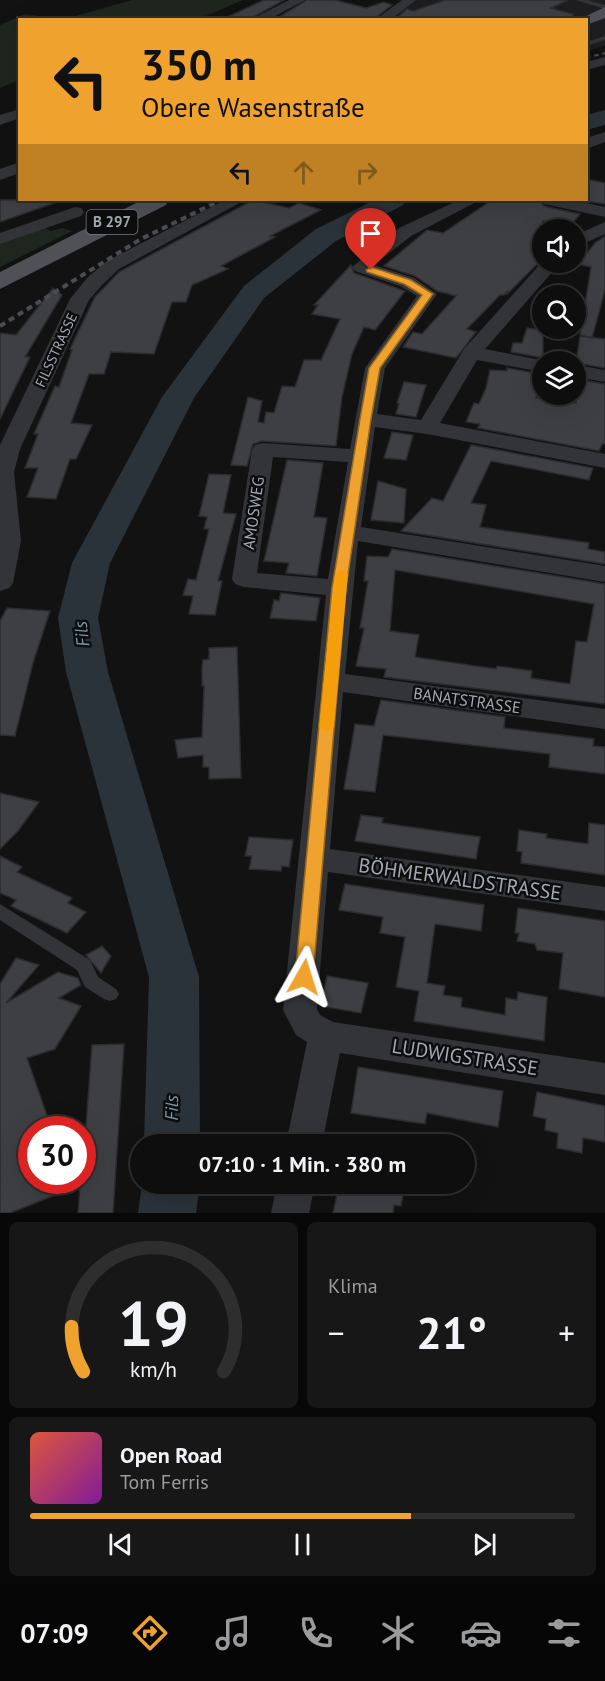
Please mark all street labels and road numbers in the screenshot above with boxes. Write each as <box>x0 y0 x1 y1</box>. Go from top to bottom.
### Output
road number: B 297 <box>86 210 138 234</box>
street label: FILSSTRASSE <box>31 310 81 390</box>
street label: AMOSWEG <box>238 475 268 551</box>
street label: BANATSTRASSE <box>412 683 522 717</box>
street label: BÖHMERWALDSTRASSE <box>357 852 563 906</box>
street label: LUDWIGSTRASSE <box>390 1033 540 1081</box>

